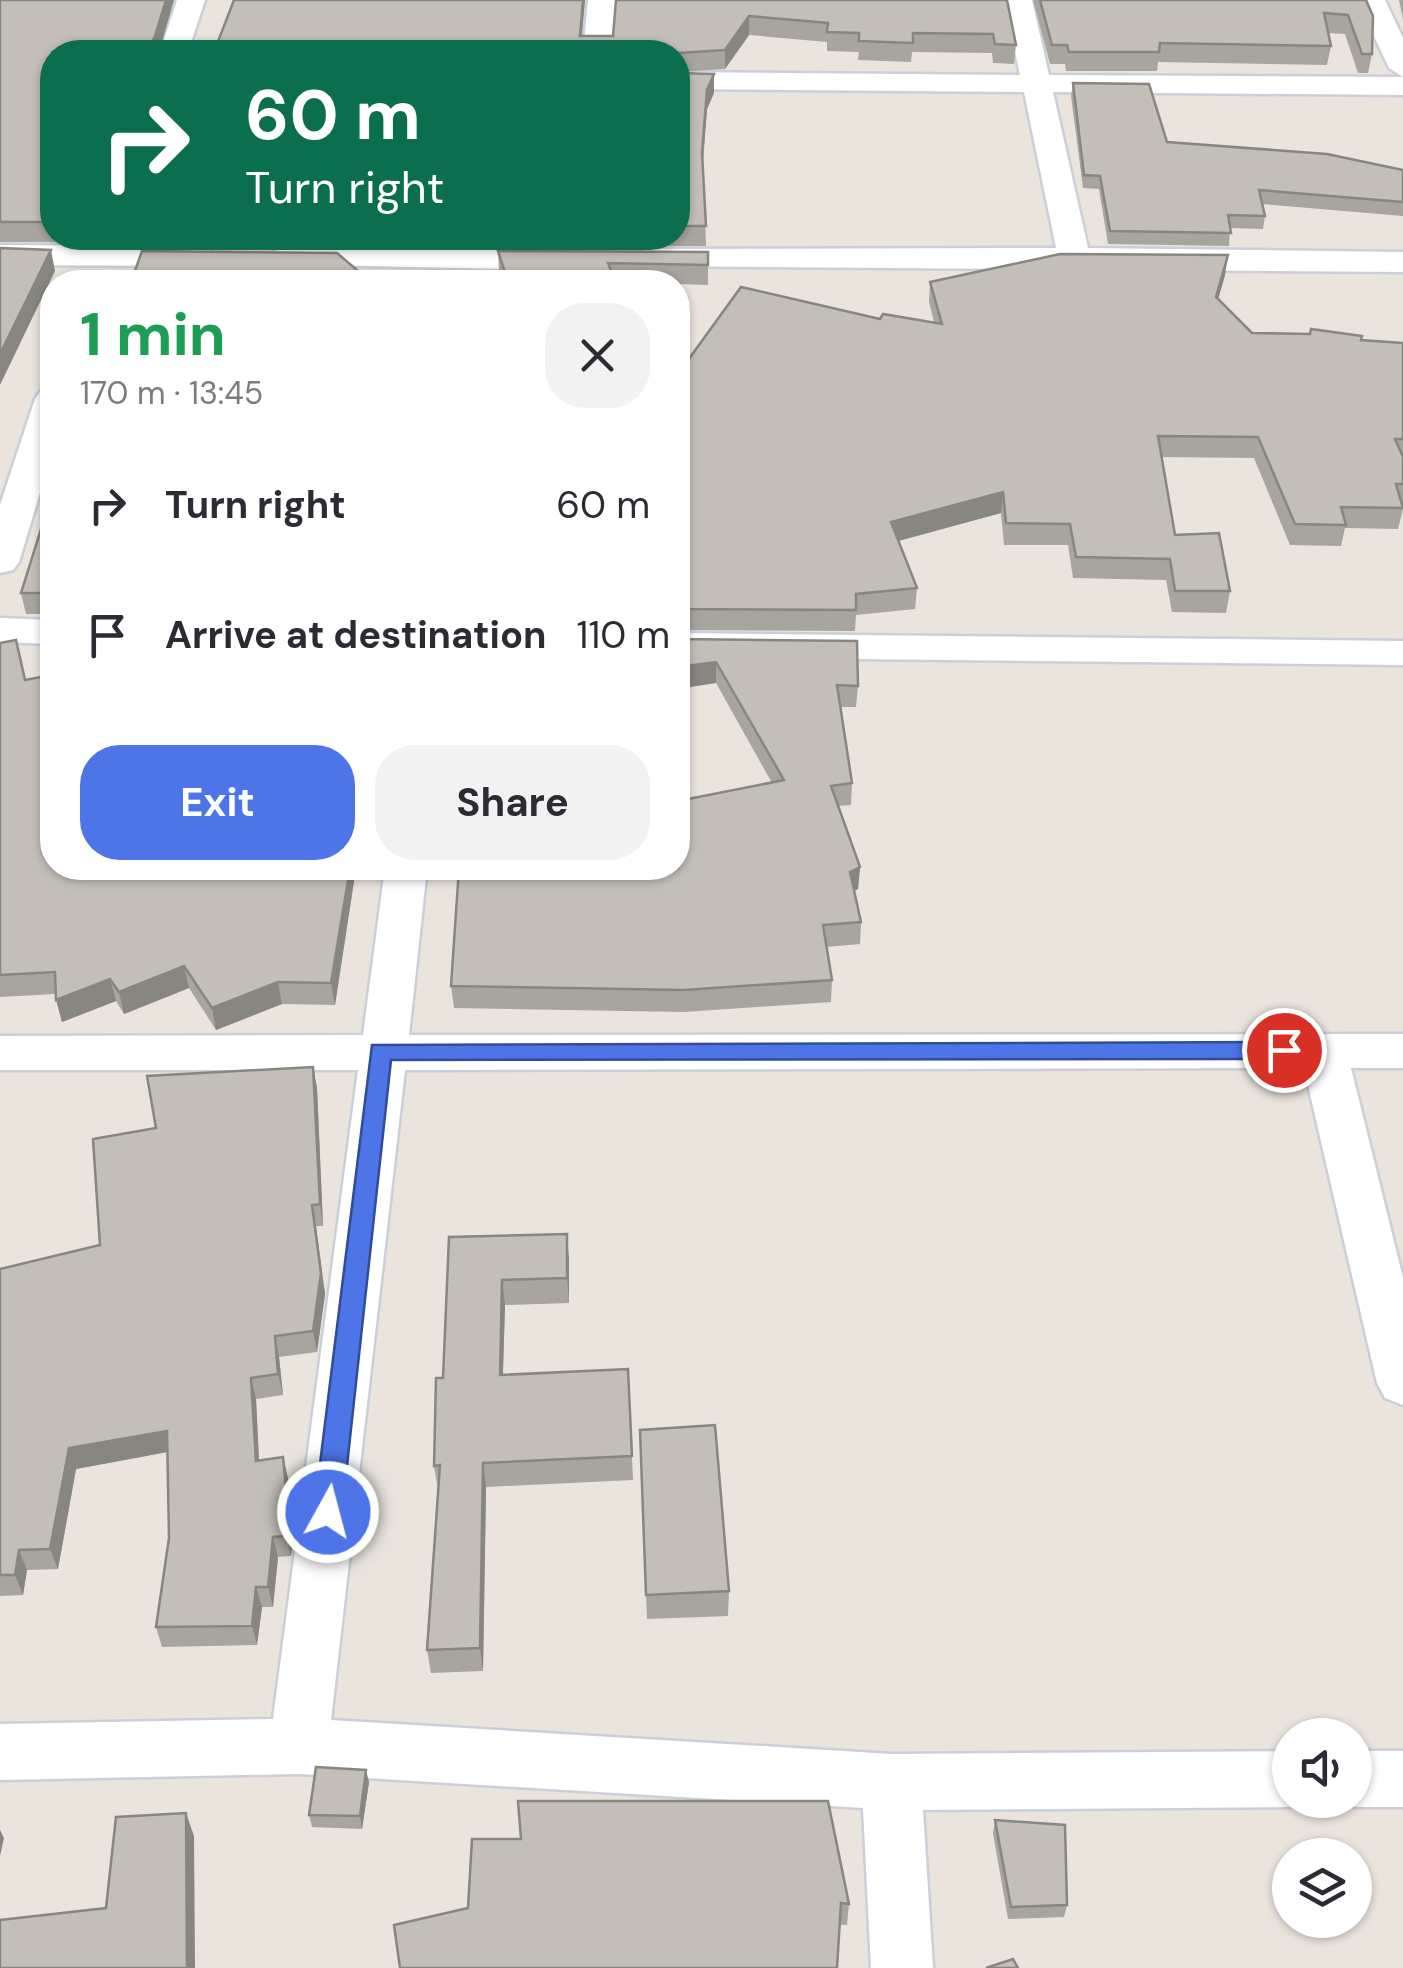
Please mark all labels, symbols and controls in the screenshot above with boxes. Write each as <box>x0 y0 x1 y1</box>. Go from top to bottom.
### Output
text: 60 m <box>245 70 421 161</box>
icon: right <box>80 80 210 210</box>
text: Turn right <box>245 158 444 217</box>
text: 1 min <box>80 295 226 374</box>
button: close <box>545 303 650 408</box>
text: 170 m · 13:45 <box>80 372 263 414</box>
icon: right <box>80 478 135 533</box>
text: Turn right <box>165 480 346 530</box>
text: 60 m <box>556 480 650 530</box>
icon: arrive <box>80 608 135 663</box>
text: Arrive at destination <box>165 610 547 660</box>
text: 110 m <box>577 610 670 660</box>
button: Exit <box>80 745 355 860</box>
button: Share <box>375 745 650 860</box>
pin <box>1242 1008 1327 1093</box>
icon: arrive <box>1257 1023 1312 1078</box>
position arrow <box>276 1460 380 1564</box>
map controls <box>1272 1718 1372 1938</box>
button: sound <box>1272 1718 1372 1818</box>
button: layers <box>1272 1838 1372 1938</box>

